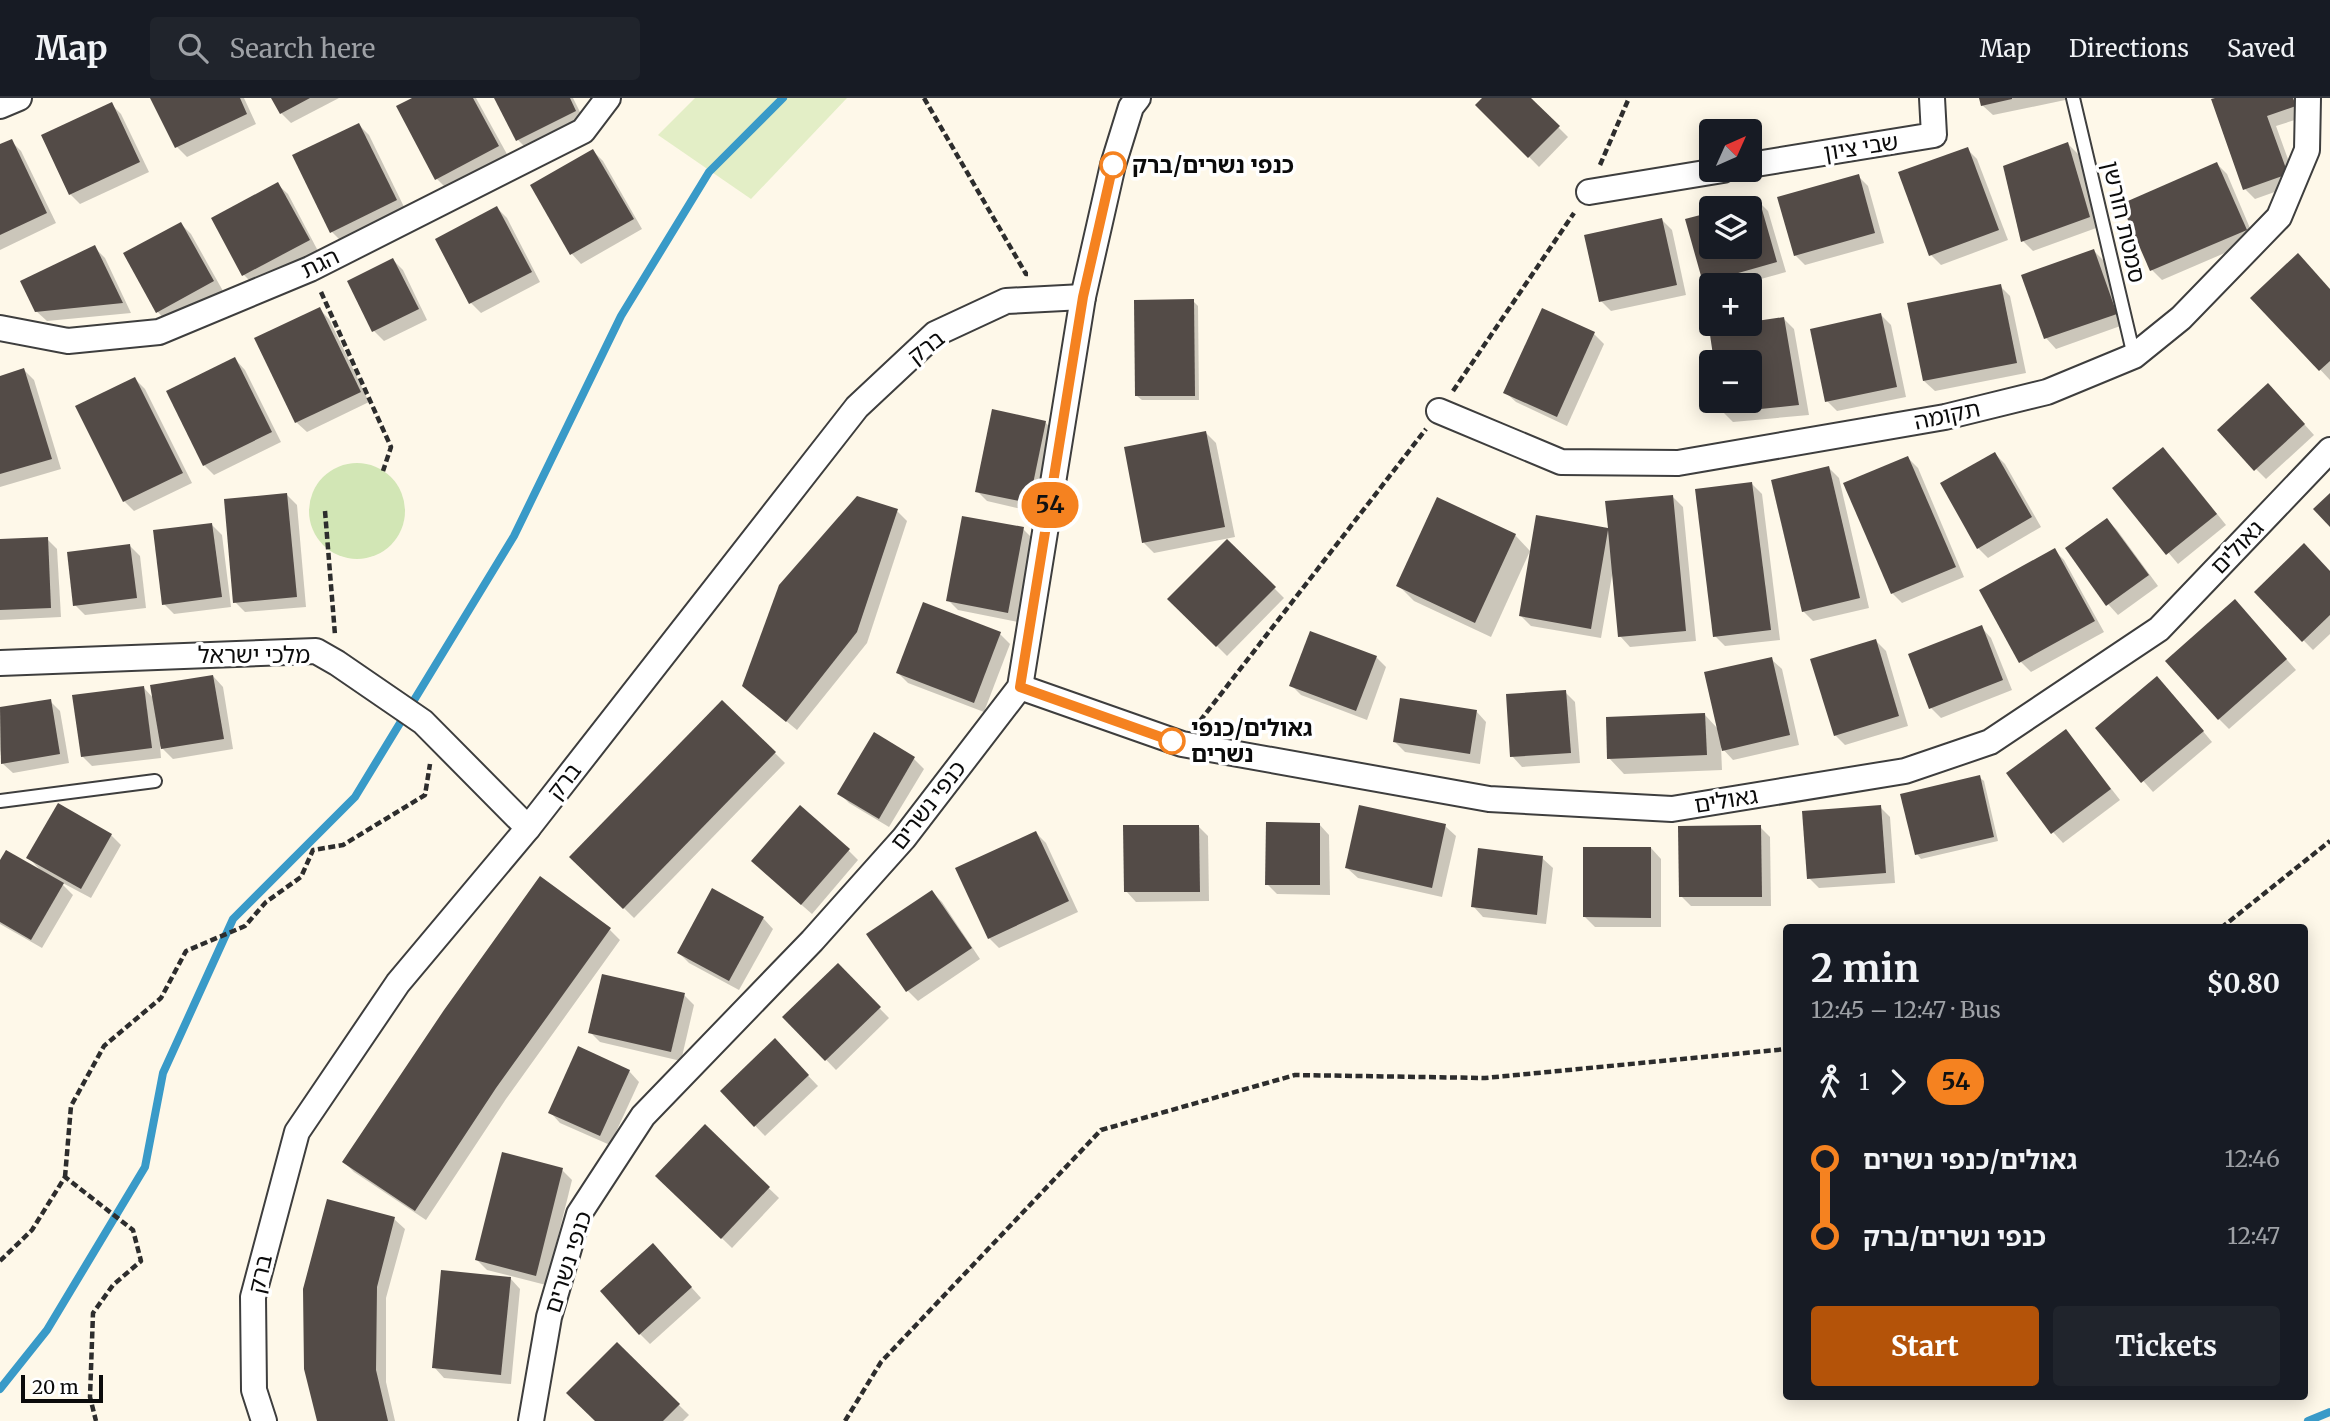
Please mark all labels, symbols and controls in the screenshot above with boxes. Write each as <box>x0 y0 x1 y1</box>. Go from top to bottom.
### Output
search box <box>150 17 640 80</box>
text: Map <box>35 28 108 69</box>
icon: search <box>174 29 212 67</box>
text: Search here <box>230 32 375 65</box>
text: Map <box>1980 33 2031 64</box>
text: Directions <box>2069 33 2189 64</box>
text: Saved <box>2227 33 2295 64</box>
north arrow <box>1699 119 1762 182</box>
map controls <box>1699 119 1762 413</box>
street label: שבי ציון <box>1821 126 1900 167</box>
place label: כנפי נשרים/ברק <box>1132 150 1294 179</box>
marker: כנפי נשרים/ברק <box>1100 152 1126 178</box>
street label: סמטת חורשן <box>2096 158 2153 286</box>
button: layers <box>1699 196 1762 259</box>
street label: הגת <box>296 241 344 284</box>
button: + <box>1699 273 1762 336</box>
street label: ברק <box>901 323 950 370</box>
button: − <box>1699 350 1762 413</box>
street label: תקומה <box>1911 393 1983 436</box>
line badge: 54 <box>1018 482 1082 528</box>
text: 54 <box>1036 489 1064 520</box>
street label: גאולים <box>2204 513 2270 580</box>
street label: מלכי ישראל <box>198 640 310 669</box>
place label: גאולים/כנפי נשרים <box>1191 713 1313 768</box>
marker: גאולים/כנפי נשרים <box>1159 728 1185 754</box>
street label: כנפי נשרים <box>884 754 972 855</box>
street label: ברק <box>540 756 587 805</box>
street label: גאולים <box>1692 780 1760 819</box>
text: 2 min <box>1811 945 1919 992</box>
text: $0.80 <box>2207 967 2280 1000</box>
text: 12:45 – 12:47 · Bus <box>1811 995 2001 1024</box>
icon: walk <box>1811 1063 1849 1101</box>
icon: forward <box>1879 1063 1917 1101</box>
text: 54 <box>1941 1066 1970 1097</box>
text: 1 <box>1859 1067 1869 1096</box>
text: גאולים/כנפי נשרים <box>1863 1143 2077 1176</box>
text: 12:46 <box>2224 1144 2280 1173</box>
street label: כנפי נשרים <box>537 1207 598 1317</box>
text: כנפי נשרים/ברק <box>1863 1220 2046 1253</box>
text: 12:47 <box>2227 1221 2280 1250</box>
street label: ברק <box>241 1252 278 1296</box>
button: Start <box>1811 1306 2039 1386</box>
button: Tickets <box>2053 1306 2280 1386</box>
scale bar <box>21 1372 103 1404</box>
text: 20 m <box>32 1375 79 1399</box>

